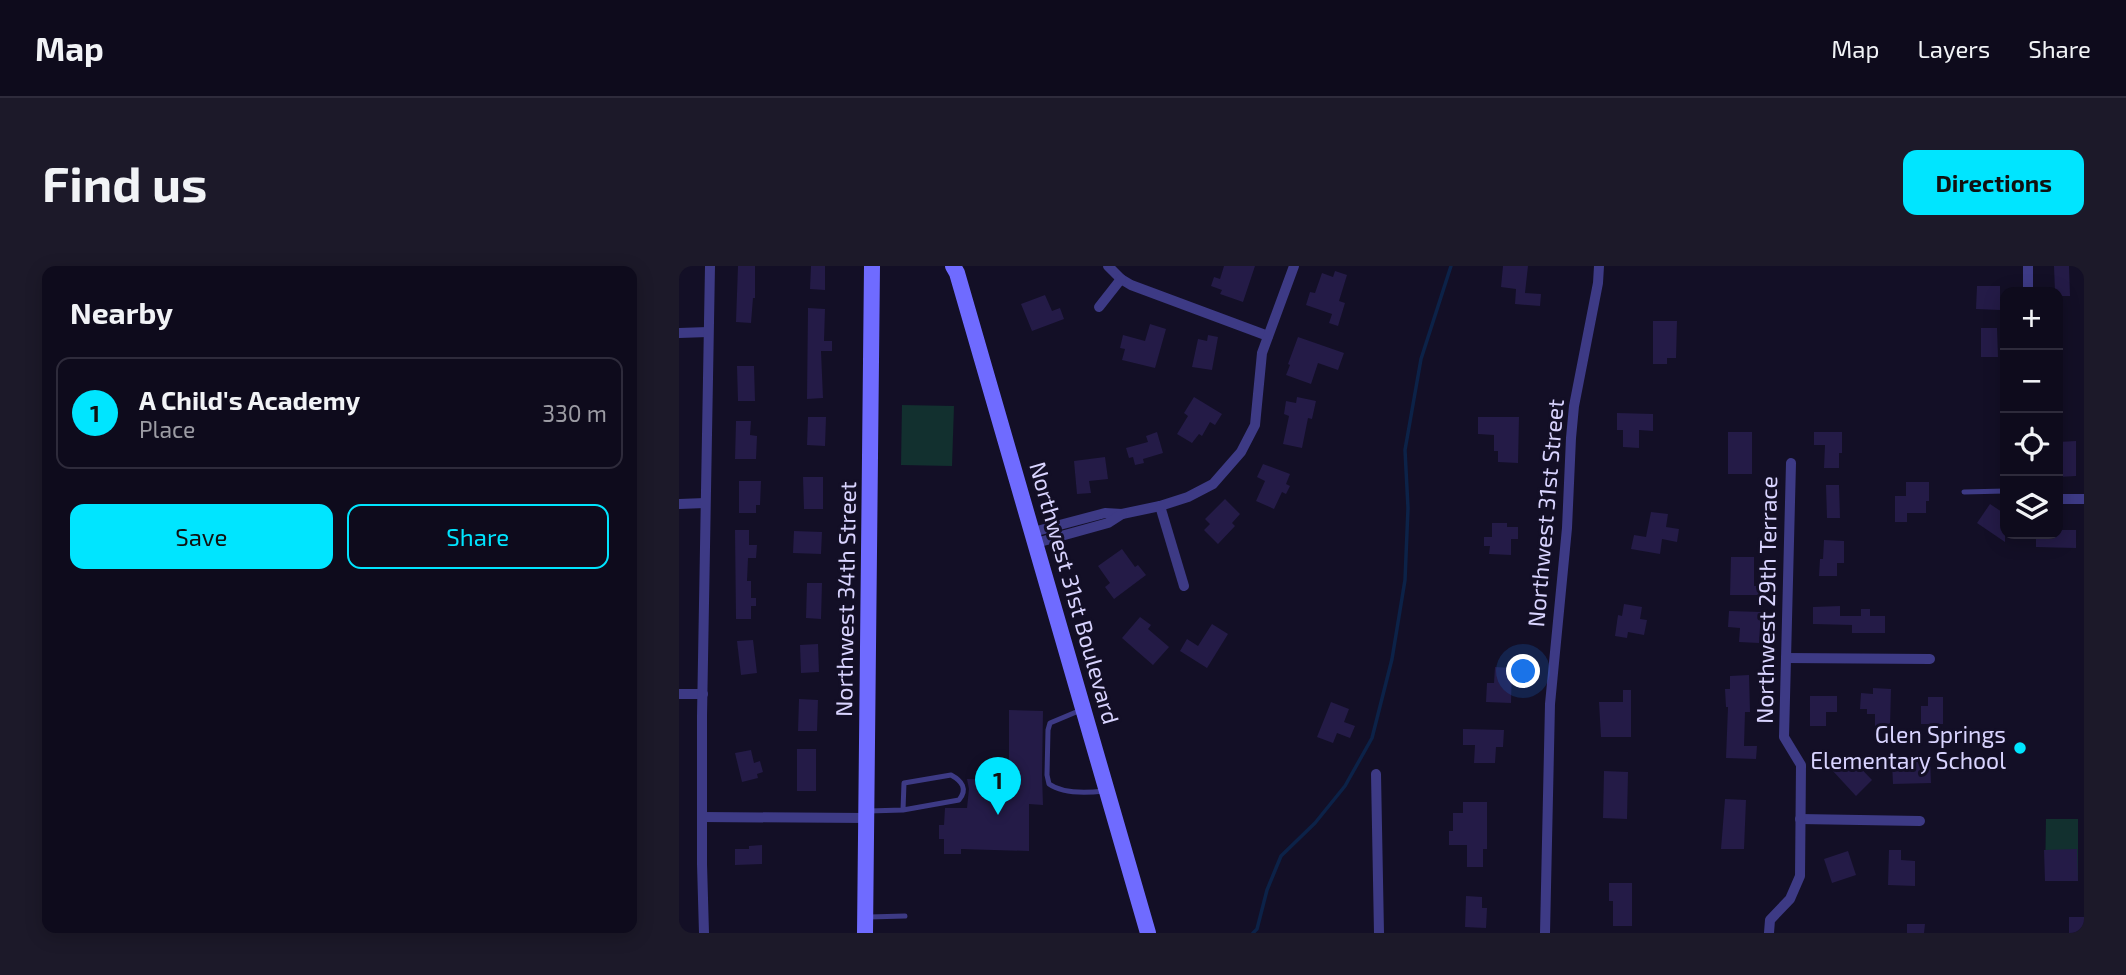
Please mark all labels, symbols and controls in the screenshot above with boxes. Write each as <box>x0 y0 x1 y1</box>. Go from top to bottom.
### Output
text: Map <box>35 28 104 68</box>
text: Map <box>1831 34 1879 63</box>
text: Layers <box>1917 34 1990 63</box>
text: Share <box>2028 34 2091 63</box>
button: Directions <box>1903 150 2084 215</box>
text: Find us <box>42 153 207 212</box>
map controls <box>2000 287 2063 539</box>
button: + <box>2000 287 2063 350</box>
text: Nearby <box>70 294 173 330</box>
button: − <box>2000 350 2063 413</box>
text: A Child's Academy <box>139 384 360 415</box>
street label: Northwest 31st Street <box>1521 397 1569 628</box>
text: 1 <box>90 399 100 427</box>
text: 330 m <box>542 399 607 427</box>
button: locate <box>2000 413 2063 476</box>
text: Place <box>139 415 195 443</box>
street label: Northwest 31st Boulevard <box>1024 458 1126 727</box>
street label: Northwest 29th Terrace <box>1750 476 1782 724</box>
button: layers <box>2000 476 2063 539</box>
street label: Northwest 34th Street <box>829 481 861 717</box>
button: Save <box>70 504 333 569</box>
button: Share <box>347 504 609 569</box>
your location <box>1506 654 1540 688</box>
place label: Glen Springs Elementary School <box>1810 720 2006 774</box>
marker: Glen Springs Elementary School <box>2012 740 2028 756</box>
pin: 1 <box>975 757 1021 815</box>

